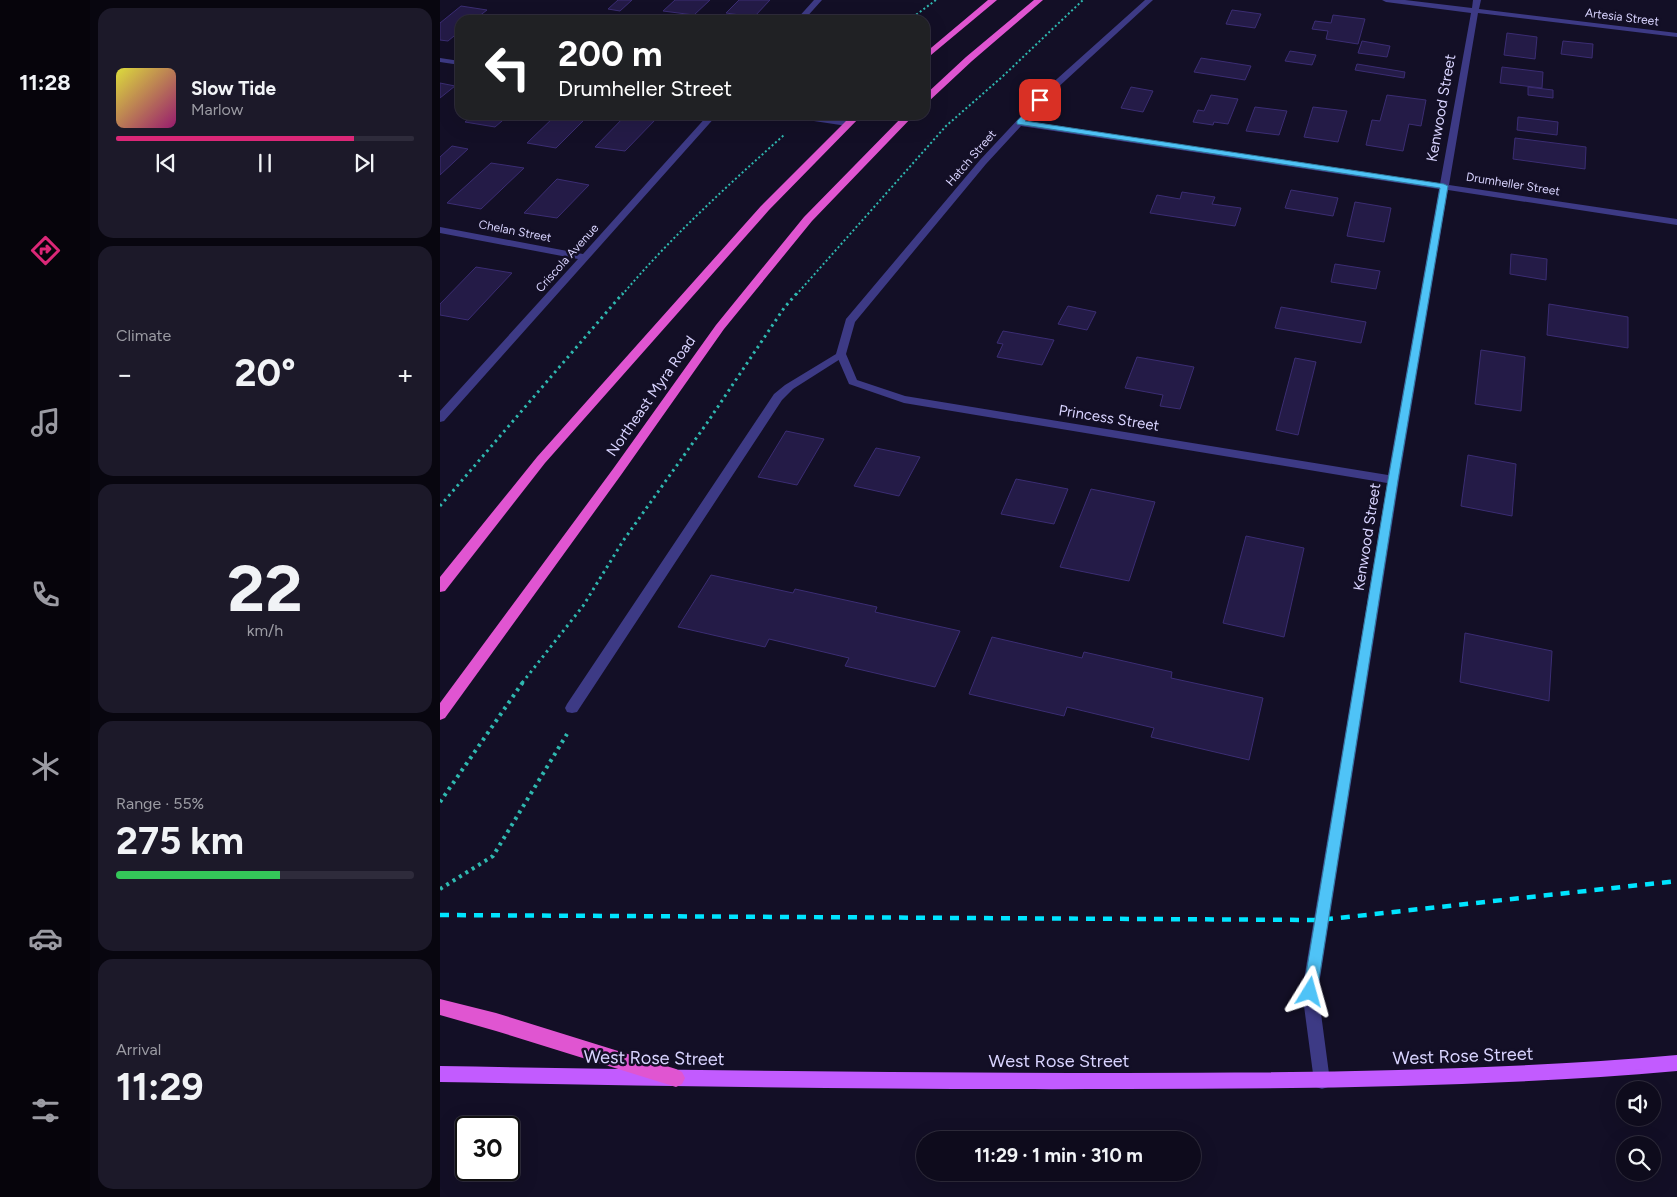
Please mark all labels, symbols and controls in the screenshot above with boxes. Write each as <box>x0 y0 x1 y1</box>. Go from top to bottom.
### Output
street label: Artesia Street <box>1584 6 1660 29</box>
text: 200 m <box>558 33 662 75</box>
icon: left <box>475 35 540 100</box>
street label: Kenwood Street <box>1423 52 1459 163</box>
text: 11:28 <box>19 69 71 96</box>
text: Drumheller Street <box>558 75 732 102</box>
text: Slow Tide <box>191 77 276 100</box>
pin <box>1019 79 1061 121</box>
icon: arrive <box>1026 86 1054 114</box>
text: Marlow <box>191 100 243 119</box>
street label: Hatch Street <box>943 127 999 189</box>
icon: previous <box>152 149 180 177</box>
icon: pause <box>251 149 279 177</box>
icon: next <box>350 149 378 177</box>
street label: Drumheller Street <box>1465 170 1561 198</box>
street label: Chelan Street <box>477 217 553 245</box>
street label: Criscola Avenue <box>533 221 602 295</box>
icon: directions <box>28 233 63 268</box>
text: Climate <box>116 326 171 345</box>
street label: Northeast Myra Road <box>603 332 699 460</box>
text: 20° <box>235 350 296 396</box>
text: − <box>116 357 133 391</box>
text: + <box>397 357 414 391</box>
street label: Princess Street <box>1057 401 1161 435</box>
icon: music <box>28 405 63 440</box>
street label: Kenwood Street <box>1350 481 1384 592</box>
text: 22 <box>227 549 303 627</box>
icon: phone <box>28 577 63 612</box>
text: km/h <box>247 621 283 640</box>
icon: climate <box>28 749 63 784</box>
text: Range · 55% <box>116 794 204 813</box>
text: 275 km <box>116 818 244 864</box>
icon: car <box>28 921 63 956</box>
position arrow <box>1283 965 1335 1017</box>
text: Arrival <box>116 1040 161 1059</box>
street label: West Rose Street <box>1392 1043 1534 1069</box>
street label: West Rose Street <box>583 1046 725 1070</box>
street label: West Rose Street <box>989 1050 1130 1072</box>
text: 11:29 <box>116 1064 204 1110</box>
map controls <box>1616 1081 1661 1181</box>
button: sound <box>1616 1081 1661 1126</box>
icon: filters <box>28 1093 63 1128</box>
speed limit sign: 30 <box>455 1116 520 1181</box>
button: search <box>1616 1136 1661 1181</box>
text: 11:29 · 1 min · 310 m <box>974 1144 1143 1167</box>

